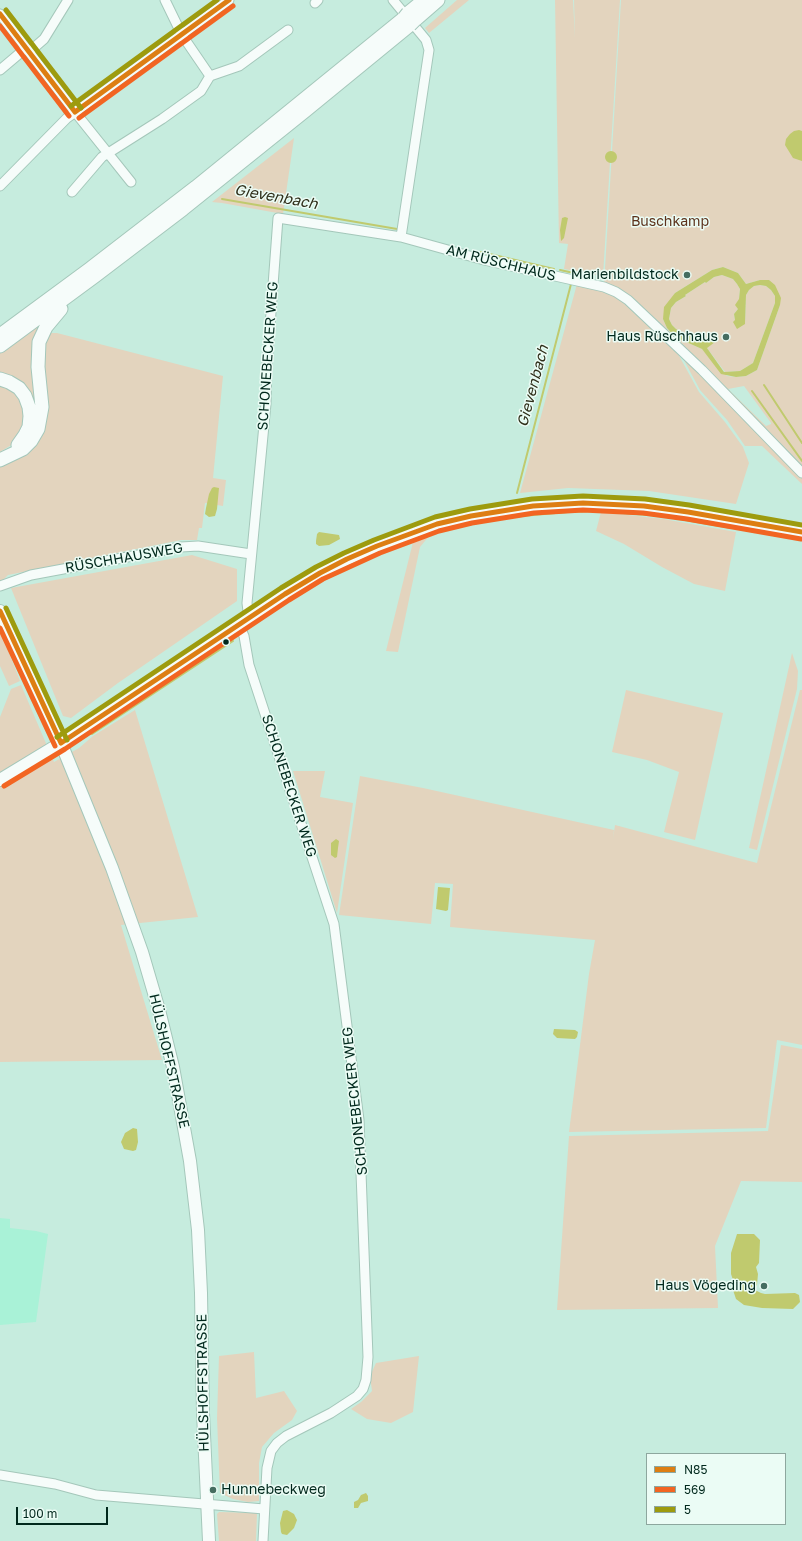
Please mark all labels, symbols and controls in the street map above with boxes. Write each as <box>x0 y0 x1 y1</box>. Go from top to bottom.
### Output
water label: Gievenbach <box>233 181 319 213</box>
park label: Buschkamp <box>631 214 709 230</box>
street label: AM RÜSCHHAUS <box>444 241 558 285</box>
place label: Marienbildstock <box>571 267 679 283</box>
marker: Marienbildstock <box>682 270 692 280</box>
street label: SCHONEBECKER WEG <box>254 281 282 431</box>
place label: Haus Rüschhaus <box>606 329 718 345</box>
marker: Haus Rüschhaus <box>721 332 731 342</box>
water label: Gievenbach <box>513 343 553 429</box>
street label: RÜSCHHAUSWEG <box>64 539 184 577</box>
unlabelled marker <box>221 637 231 647</box>
street label: SCHONEBECKER WEG <box>258 713 320 859</box>
street label: HÜLSHOFFSTRASSE <box>145 992 193 1130</box>
street label: SCHONEBECKER WEG <box>339 1026 371 1176</box>
place label: Haus Vögeding <box>655 1278 756 1294</box>
marker: Haus Vögeding <box>759 1281 769 1291</box>
street label: HÜLSHOFFSTRASSE <box>193 1314 213 1452</box>
legend <box>646 1453 786 1525</box>
text: N85 <box>684 1462 707 1477</box>
place label: Hunnebeckweg <box>221 1482 326 1498</box>
text: 569 <box>684 1482 705 1497</box>
marker: Hunnebeckweg <box>208 1485 218 1495</box>
scale bar <box>18 1499 110 1525</box>
text: 5 <box>684 1502 691 1517</box>
text: 100 m <box>23 1506 57 1521</box>

